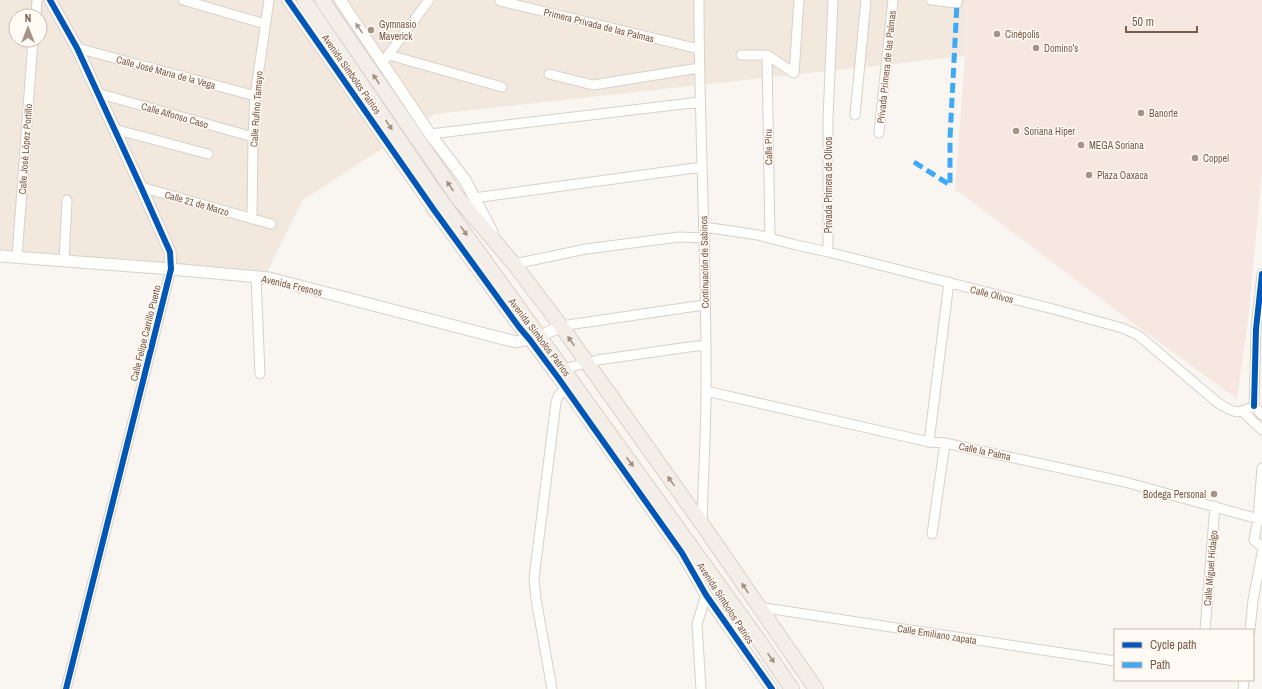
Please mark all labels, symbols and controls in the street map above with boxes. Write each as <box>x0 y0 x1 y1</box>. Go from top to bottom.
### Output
street label: Primera Privada de las Palmas <box>542 5 656 46</box>
north arrow <box>8 8 48 48</box>
scale bar <box>1126 8 1197 34</box>
street label: Privada Primera de las Palmas <box>874 10 899 124</box>
text: N <box>25 11 31 25</box>
text: 50 m <box>1132 14 1154 30</box>
place label: Gymnasio Maverick <box>379 18 417 43</box>
one-way arrow <box>355 23 363 33</box>
marker: Gymnasio Maverick <box>366 25 376 35</box>
place label: Cinépolis <box>1005 28 1040 41</box>
marker: Cinépolis <box>992 29 1002 39</box>
street label: Avenida Símbolos Patrios <box>319 31 384 117</box>
place label: Domino's <box>1044 42 1078 55</box>
marker: Domino's <box>1031 43 1041 53</box>
street label: Calle José María de la Vega <box>115 53 218 92</box>
street label: Calle Rufino Tamayo <box>247 70 266 147</box>
one-way arrow <box>372 73 380 84</box>
street label: Calle Alfonso Caso <box>140 100 210 131</box>
street label: Calle José López Portillo <box>16 103 35 195</box>
place label: Banorte <box>1149 107 1178 120</box>
marker: Banorte <box>1136 108 1146 118</box>
one-way arrow <box>385 119 393 130</box>
place label: Soriana Híper <box>1024 125 1075 138</box>
marker: Soriana Híper <box>1011 126 1021 136</box>
street label: Calle Piru <box>762 129 775 165</box>
street label: Privada Primera de Olivos <box>822 137 835 233</box>
place label: MEGA Soriana <box>1089 139 1144 152</box>
marker: MEGA Soriana <box>1076 140 1086 150</box>
place label: Coppel <box>1203 152 1229 165</box>
marker: Coppel <box>1190 153 1200 163</box>
place label: Plaza Oaxaca <box>1097 169 1148 182</box>
marker: Plaza Oaxaca <box>1084 170 1094 180</box>
one-way arrow <box>446 181 454 191</box>
street label: Calle 21 de Marzo <box>163 188 231 219</box>
street label: Continuación de Sabinos <box>697 216 712 308</box>
one-way arrow <box>460 226 468 237</box>
street label: Avenida Fresnos <box>259 272 323 299</box>
street label: Calle Felipe Carrillo Puerto <box>127 283 164 382</box>
street label: Calle Olivos <box>969 283 1015 306</box>
street label: Avenida Símbolos Patrios <box>505 295 573 379</box>
one-way arrow <box>567 336 575 346</box>
street label: Calle la Palma <box>958 440 1013 463</box>
one-way arrow <box>626 456 634 467</box>
one-way arrow <box>667 476 675 487</box>
place label: Bodega Personal <box>1143 488 1206 501</box>
marker: Bodega Personal <box>1209 489 1219 499</box>
street label: Calle Miguel Hidalgo <box>1201 529 1220 607</box>
street label: Avenida Símbolos Patrios <box>694 559 757 647</box>
one-way arrow <box>741 583 749 593</box>
street label: Calle Emiliano zapata <box>896 622 978 647</box>
legend <box>1114 629 1254 681</box>
text: Cycle path <box>1150 637 1197 653</box>
one-way arrow <box>767 653 775 663</box>
text: Path <box>1150 657 1170 673</box>

